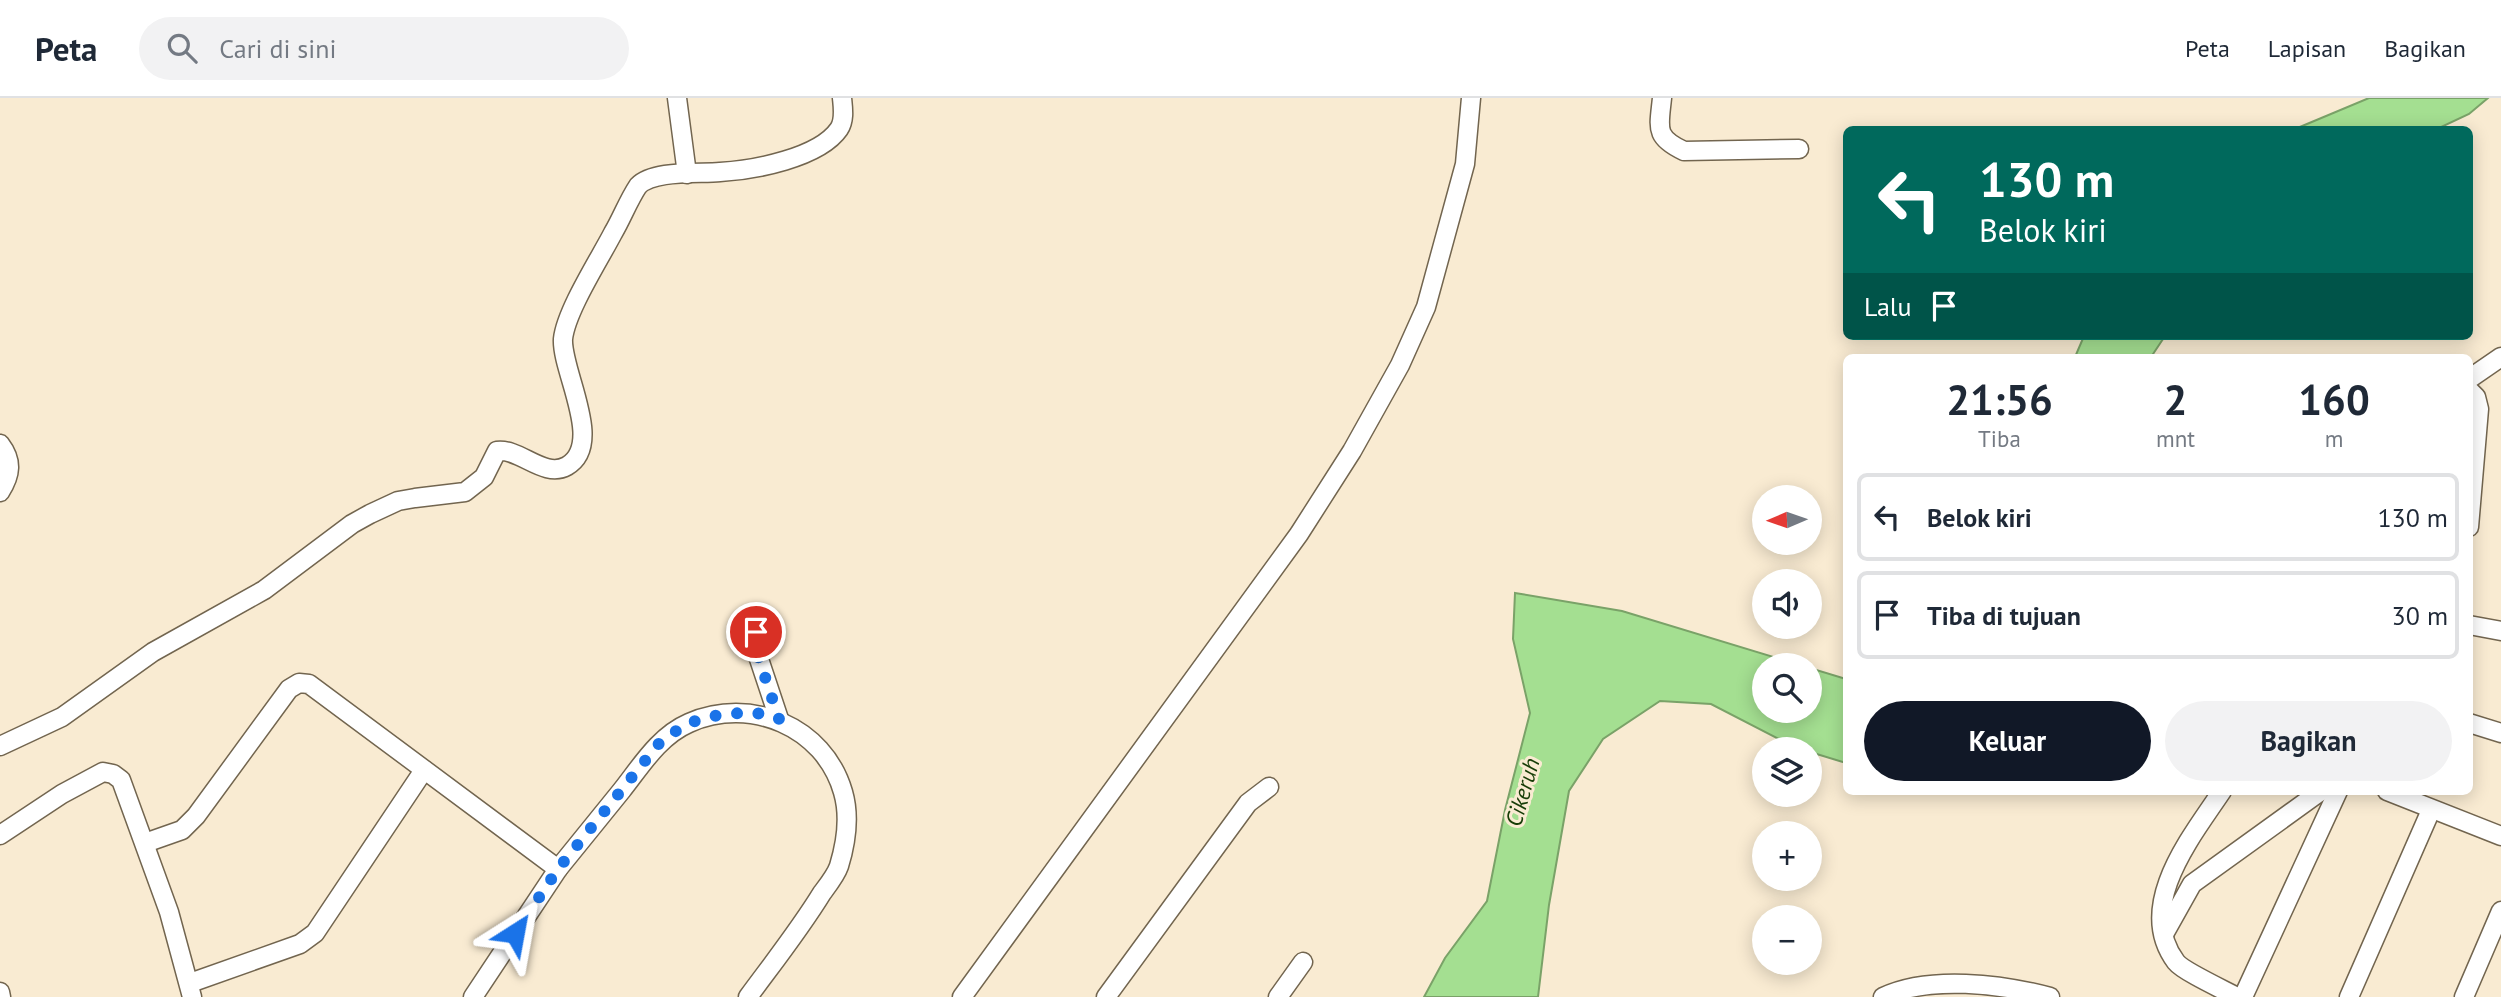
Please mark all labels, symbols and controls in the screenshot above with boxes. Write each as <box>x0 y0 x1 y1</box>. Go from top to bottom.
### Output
search box <box>139 17 629 80</box>
text: Peta <box>35 27 97 70</box>
icon: search <box>163 29 201 67</box>
text: Cari di sini <box>219 32 336 65</box>
text: Peta <box>2185 33 2230 64</box>
text: Lapisan <box>2268 33 2346 64</box>
text: Bagikan <box>2384 33 2466 64</box>
text: 130 m <box>1979 147 2114 211</box>
icon: left <box>1864 154 1955 245</box>
text: Belok kiri <box>1979 209 2107 251</box>
icon: arrive <box>1925 287 1963 325</box>
text: Lalu <box>1864 290 1911 323</box>
text: 21:56 <box>1946 372 2053 427</box>
text: 2 <box>2164 372 2187 427</box>
text: 160 <box>2298 372 2370 427</box>
text: Tiba <box>1978 424 2021 453</box>
text: mnt <box>2156 424 2195 453</box>
text: m <box>2325 424 2343 453</box>
north arrow <box>1752 485 1822 555</box>
map controls <box>1752 485 1822 975</box>
icon: left <box>1868 498 1906 536</box>
text: Belok kiri <box>1927 501 2032 534</box>
text: 130 m <box>2377 501 2448 534</box>
button: sound <box>1752 569 1822 639</box>
icon: arrive <box>1868 596 1906 634</box>
text: Tiba di tujuan <box>1927 599 2081 632</box>
text: 30 m <box>2392 599 2448 632</box>
pin <box>726 602 786 662</box>
icon: arrive <box>737 613 775 651</box>
button: search <box>1752 653 1822 723</box>
button: Keluar <box>1864 701 2151 781</box>
button: Bagikan <box>2165 701 2452 781</box>
button: layers <box>1752 737 1822 807</box>
water label: Cikeruh <box>1498 754 1546 830</box>
button: + <box>1752 821 1822 891</box>
position arrow <box>478 896 552 970</box>
button: − <box>1752 905 1822 975</box>

